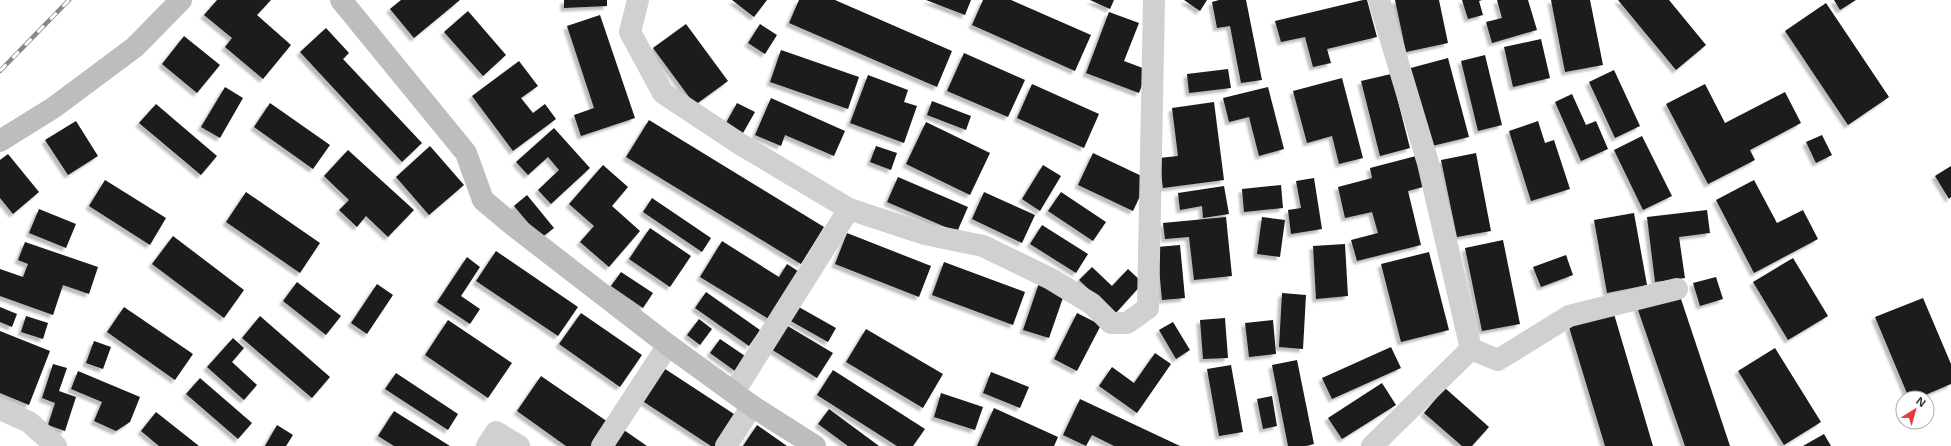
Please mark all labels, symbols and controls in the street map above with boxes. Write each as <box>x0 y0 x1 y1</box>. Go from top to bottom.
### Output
north arrow <box>1895 390 1935 430</box>
text: N <box>1913 393 1929 410</box>

